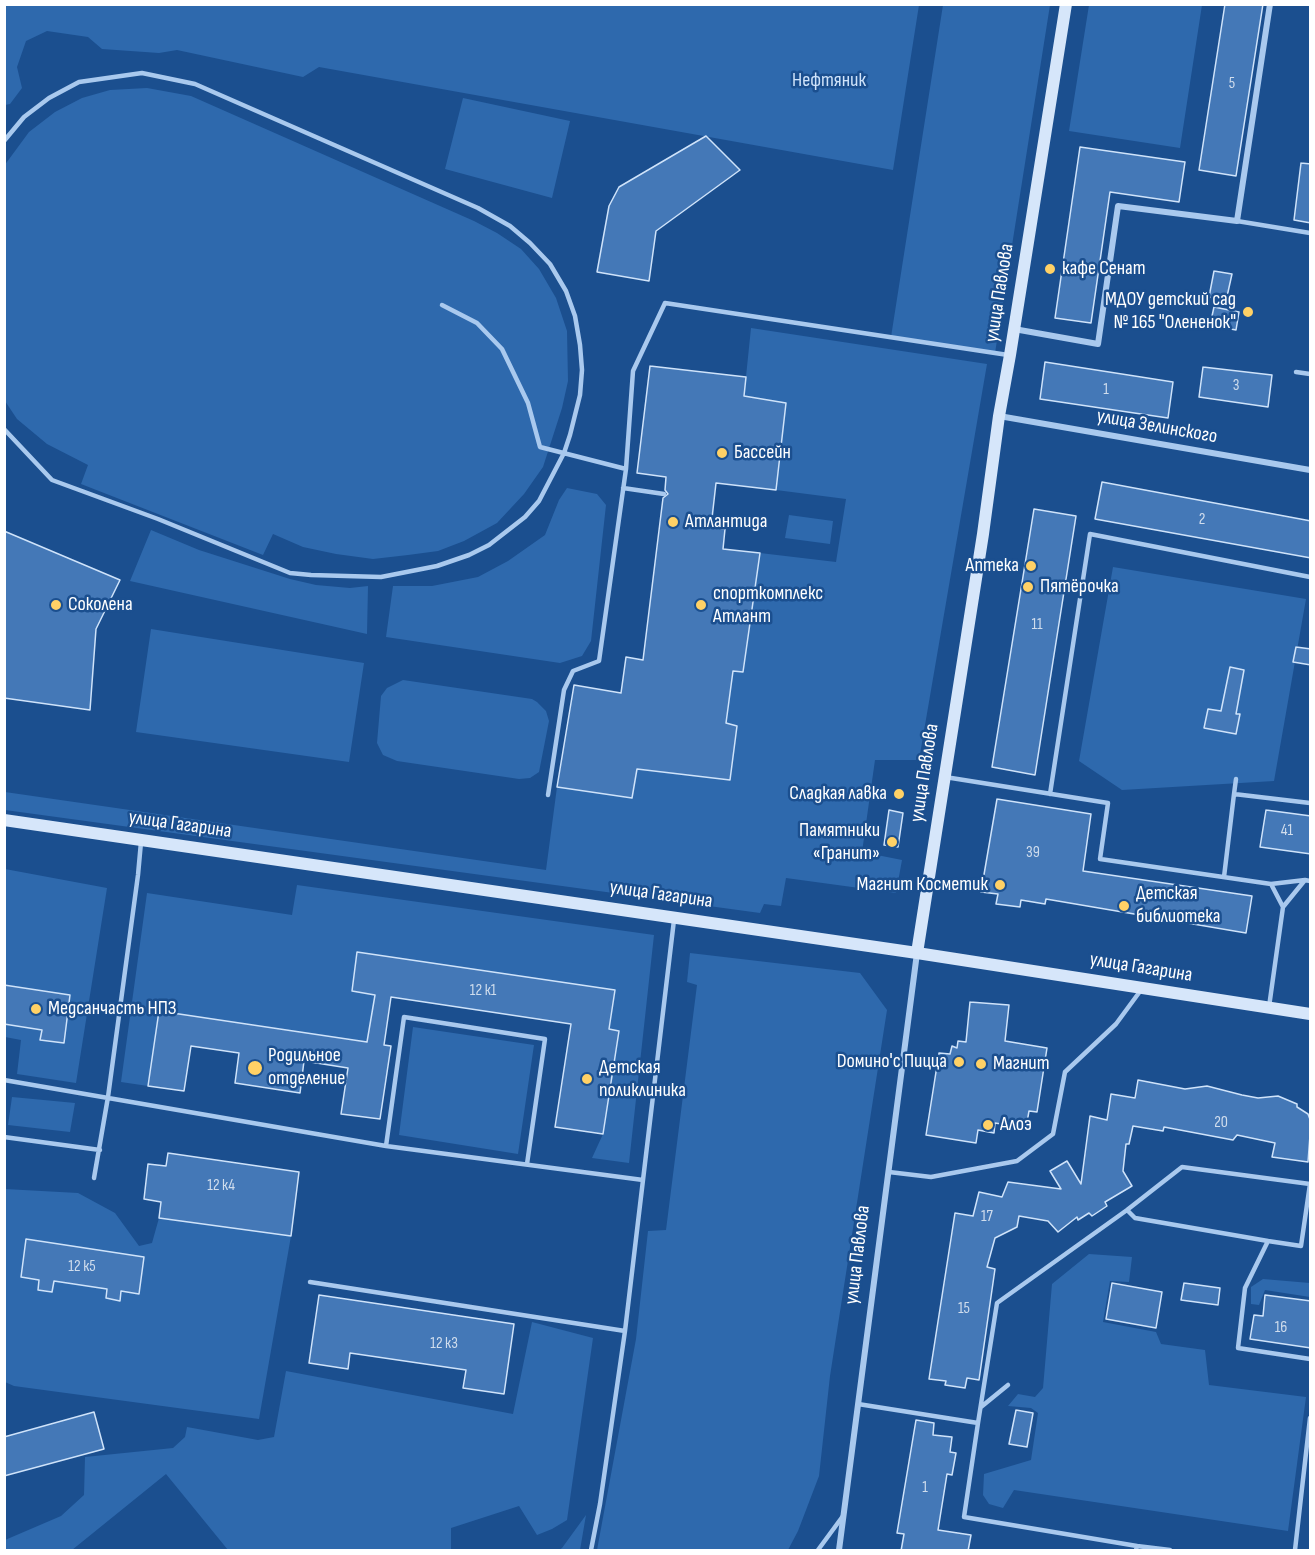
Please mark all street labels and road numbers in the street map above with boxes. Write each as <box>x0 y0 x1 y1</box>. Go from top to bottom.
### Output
street label: улица Павлова <box>980 242 1020 344</box>
street label: улица Зелинского <box>1095 405 1219 449</box>
street label: улица Павлова <box>905 722 945 824</box>
street label: улица Гагарина <box>127 806 233 844</box>
street label: улица Гагарина <box>608 876 714 914</box>
street label: улица Гагарина <box>1088 948 1194 988</box>
street label: улица Павлова <box>840 1204 876 1306</box>

